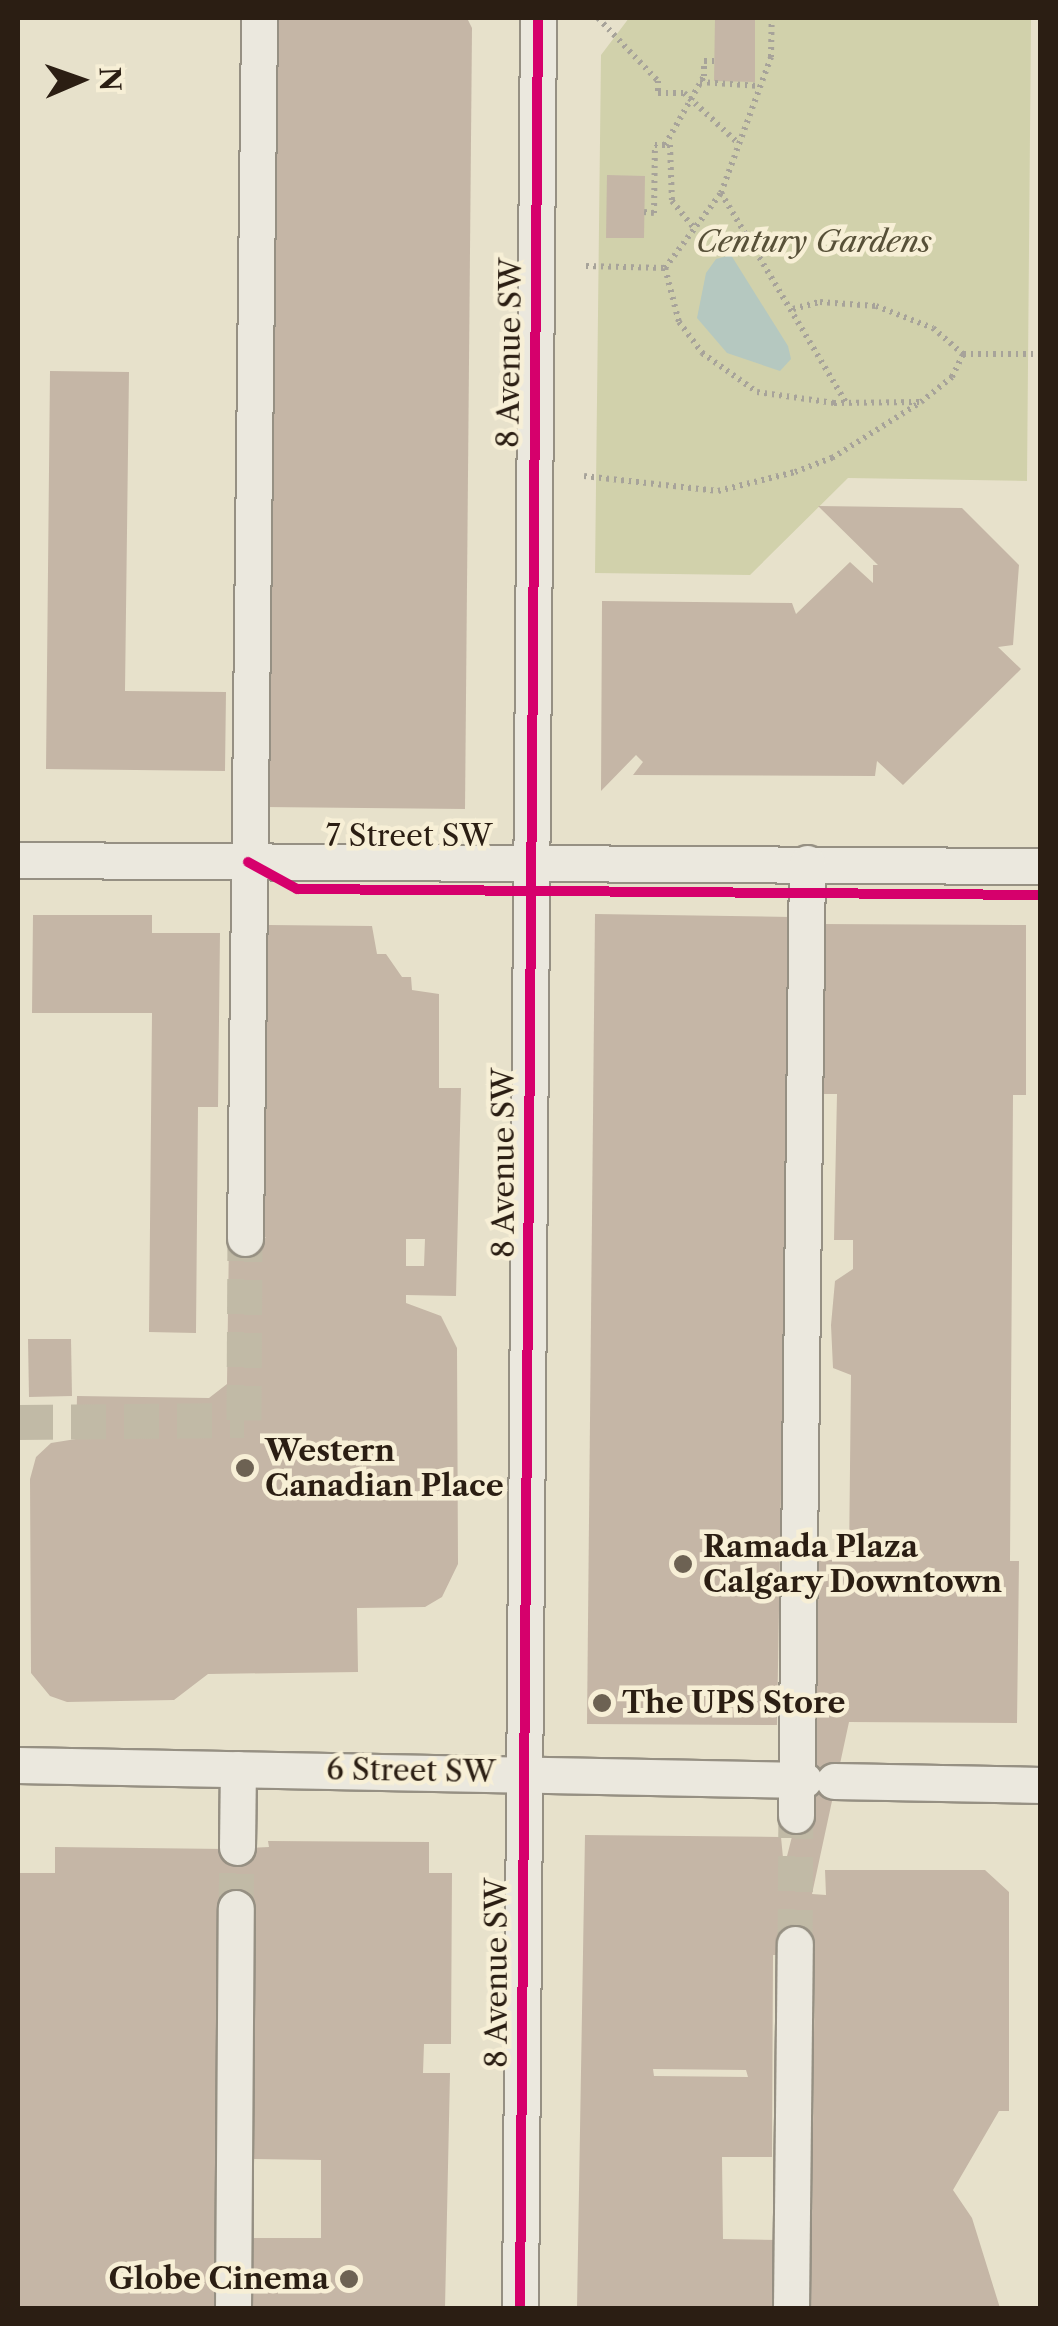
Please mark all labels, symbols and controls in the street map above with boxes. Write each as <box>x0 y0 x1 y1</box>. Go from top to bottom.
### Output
north arrow <box>30 30 130 130</box>
text: N <box>93 66 127 92</box>
park label: Century Gardens <box>696 224 932 260</box>
street label: 8 Avenue SW <box>490 257 530 449</box>
street label: 7 Street SW <box>326 818 492 854</box>
street label: 8 Avenue SW <box>486 1067 522 1259</box>
place label: Western Canadian Place <box>265 1433 504 1504</box>
marker: Western Canadian Place <box>234 1457 256 1479</box>
place label: Ramada Plaza Calgary Downtown <box>703 1529 1003 1600</box>
marker: Ramada Plaza Calgary Downtown <box>672 1553 694 1575</box>
place label: The UPS Store <box>622 1685 845 1721</box>
marker: The UPS Store <box>591 1692 613 1714</box>
street label: 6 Street SW <box>326 1752 496 1790</box>
street label: 8 Avenue SW <box>479 1877 515 2069</box>
place label: Globe Cinema <box>108 2261 329 2297</box>
marker: Globe Cinema <box>338 2268 360 2290</box>

